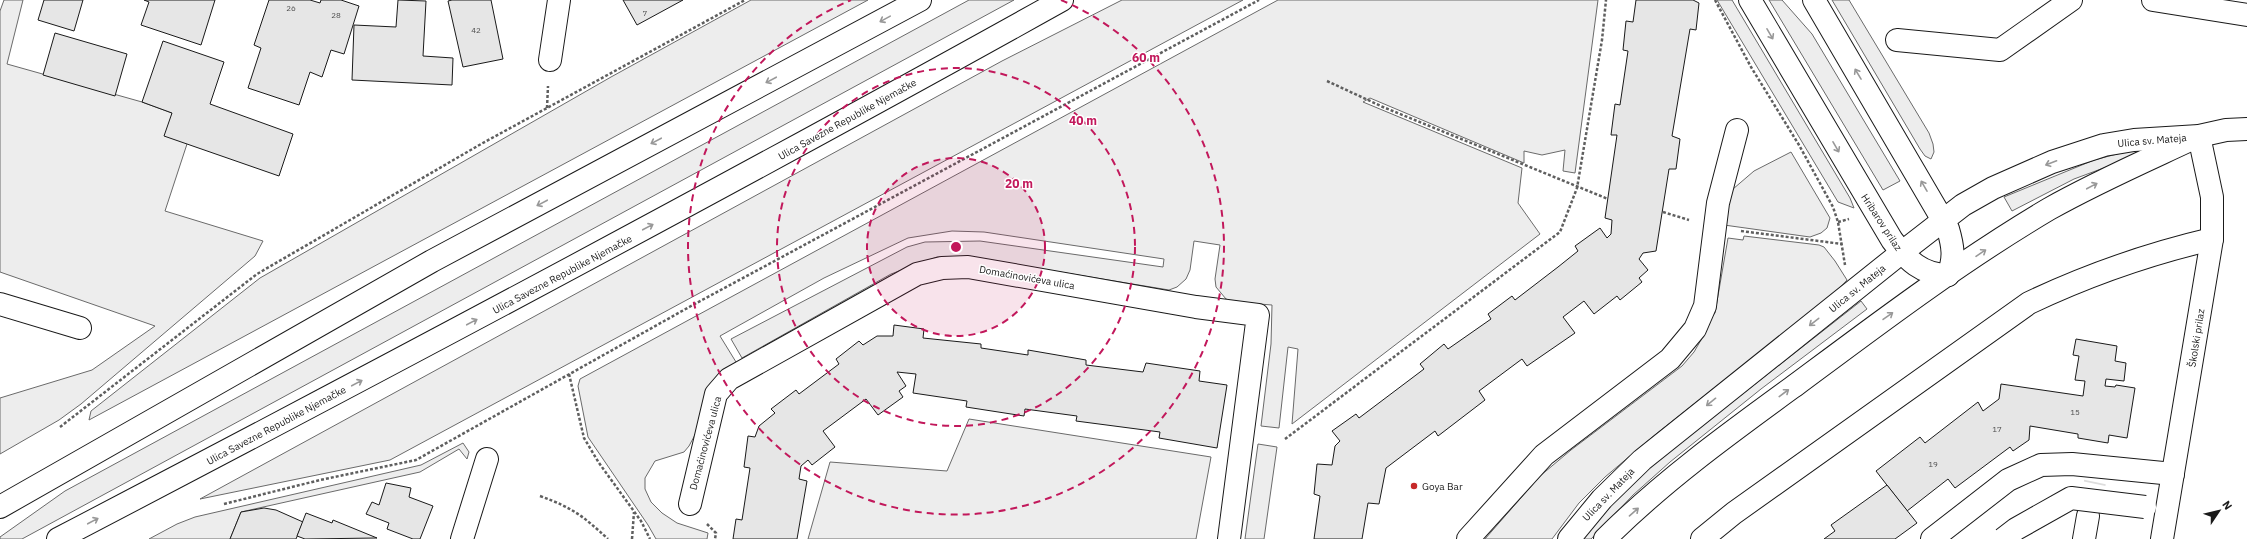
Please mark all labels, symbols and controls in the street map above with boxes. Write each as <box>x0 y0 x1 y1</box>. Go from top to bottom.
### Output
house number: 26 <box>286 3 296 13</box>
house number: 7 <box>643 8 648 18</box>
house number: 28 <box>331 10 341 20</box>
one-way arrow <box>880 15 892 23</box>
house number: 42 <box>471 25 481 35</box>
one-way arrow <box>1766 28 1774 40</box>
text: 60 m <box>1132 50 1160 65</box>
one-way arrow <box>1853 68 1861 80</box>
street label: Ulica Savezne Republike Njemačke <box>776 76 919 163</box>
one-way arrow <box>765 77 777 85</box>
text: 40 m <box>1069 113 1097 128</box>
street label: Ulica sv. Mateja <box>2117 131 2188 150</box>
one-way arrow <box>650 138 662 146</box>
one-way arrow <box>1832 140 1840 152</box>
one-way arrow <box>2046 159 2058 167</box>
text: 20 m <box>1005 176 1033 191</box>
one-way arrow <box>1919 180 1927 192</box>
one-way arrow <box>2086 182 2098 189</box>
street label: Hribarov prilaz <box>1858 191 1905 254</box>
one-way arrow <box>536 199 548 207</box>
one-way arrow <box>642 223 654 230</box>
street label: Ulica Savezne Republike Njemačke <box>490 232 635 317</box>
centre of rings <box>949 240 963 254</box>
one-way arrow <box>1975 249 1986 257</box>
street label: Ulica sv. Mateja <box>1826 261 1889 315</box>
street label: Domaćinovićeva ulica <box>978 263 1076 292</box>
street label: Školski prilaz <box>2185 308 2208 368</box>
one-way arrow <box>1883 312 1894 320</box>
one-way arrow <box>466 318 478 326</box>
one-way arrow <box>1808 318 1819 327</box>
one-way arrow <box>351 379 363 386</box>
street label: Ulica Savezne Republike Njemačke <box>204 383 349 468</box>
one-way arrow <box>1778 389 1789 397</box>
street label: Domaćinovićeva ulica <box>687 394 724 492</box>
one-way arrow <box>1706 398 1717 407</box>
house number: 15 <box>2070 407 2080 417</box>
house number: 17 <box>1992 424 2002 434</box>
house number: 19 <box>1928 459 1938 469</box>
street label: Ulica sv. Mateja <box>1580 464 1638 524</box>
place label: Goya Bar <box>1422 480 1463 493</box>
marker: Goya Bar <box>1409 481 1419 491</box>
north arrow <box>2199 491 2239 531</box>
text: N <box>2219 498 2235 513</box>
one-way arrow <box>1628 508 1639 517</box>
one-way arrow <box>87 517 99 524</box>

